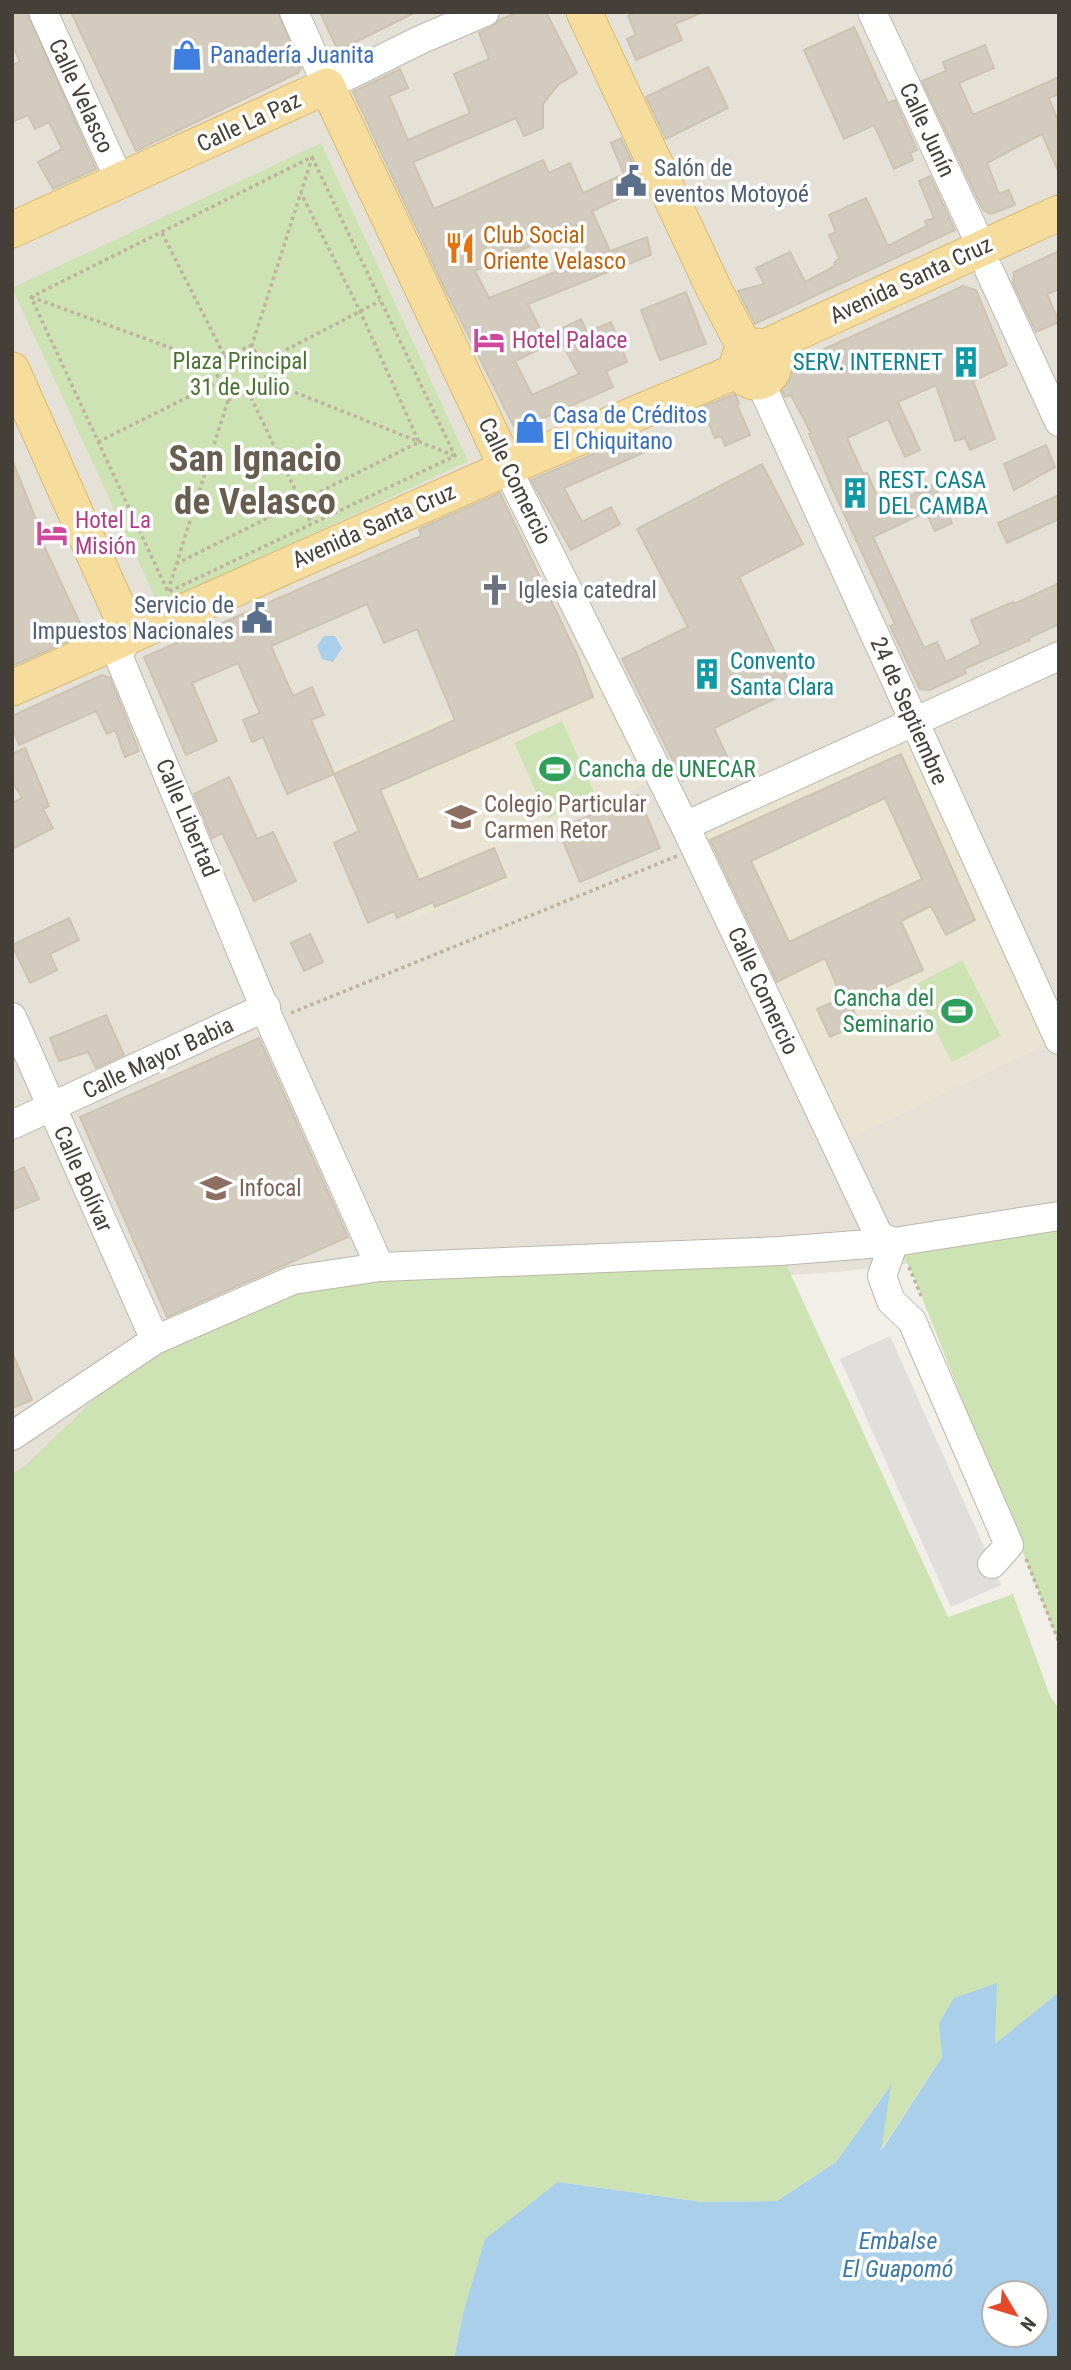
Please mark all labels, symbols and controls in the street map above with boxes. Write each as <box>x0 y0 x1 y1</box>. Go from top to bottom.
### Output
street label: Calle Velasco <box>43 35 119 157</box>
shop icon: Panadería Juanita <box>170 38 204 72</box>
place label: Panadería Juanita <box>210 42 374 69</box>
street label: Calle Junín <box>894 79 960 181</box>
street label: Calle La Paz <box>193 86 305 158</box>
place label: Salón de eventos Motoyoé <box>654 155 809 208</box>
public building icon: Salón de eventos Motoyoé <box>614 164 648 198</box>
place label: Club Social Oriente Velasco <box>483 222 626 275</box>
restaurant icon: Club Social Oriente Velasco <box>443 231 477 265</box>
street label: Avenida Santa Cruz <box>826 231 996 329</box>
hotel icon: Hotel Palace <box>472 323 506 357</box>
place label: Hotel Palace <box>512 327 627 354</box>
building icon: SERV. INTERNET <box>949 345 983 379</box>
park label: Plaza Principal 31 de Julio <box>172 348 308 401</box>
place label: SERV. INTERNET <box>793 349 943 376</box>
place label: Casa de Créditos El Chiquitano <box>553 402 707 455</box>
shop icon: Casa de Créditos El Chiquitano <box>513 411 547 445</box>
street label: Calle Comercio <box>473 413 557 549</box>
district label: San Ignacio de Velasco <box>168 437 342 523</box>
place label: REST. CASA DEL CAMBA <box>878 467 988 520</box>
building icon: REST. CASA DEL CAMBA <box>838 476 872 510</box>
street label: Avenida Santa Cruz <box>288 478 460 574</box>
place label: Hotel La Misión <box>75 507 151 560</box>
hotel icon: Hotel La Misión <box>35 516 69 550</box>
church icon: Iglesia catedral <box>478 573 512 607</box>
place label: Iglesia catedral <box>518 577 657 604</box>
place label: Servicio de Impuestos Nacionales <box>32 592 234 645</box>
public building icon: Servicio de Impuestos Nacionales <box>240 601 274 635</box>
street label: 24 de Septiembre <box>864 633 954 789</box>
place label: Convento Santa Clara <box>730 648 834 701</box>
building icon: Convento Santa Clara <box>690 657 724 691</box>
sports icon: Cancha de UNECAR <box>538 752 572 786</box>
street label: Calle Libertad <box>150 755 224 881</box>
place label: Cancha de UNECAR <box>578 756 756 783</box>
place label: Colegio Particular Carmen Retor <box>484 791 646 844</box>
school or university icon: Colegio Particular Carmen Retor <box>444 800 478 834</box>
street label: Calle Comercio <box>722 923 804 1059</box>
place label: Cancha del Seminario <box>833 985 934 1038</box>
sports icon: Cancha del Seminario <box>940 994 974 1028</box>
street label: Calle Mayor Babia <box>78 1011 238 1105</box>
street label: Calle Bolívar <box>48 1122 118 1236</box>
school or university icon: Infocal <box>199 1171 233 1205</box>
place label: Infocal <box>239 1175 302 1202</box>
water label: Embalse El Guapomó <box>843 2227 954 2283</box>
north arrow <box>980 2279 1050 2349</box>
text: N <box>1015 2312 1041 2336</box>

